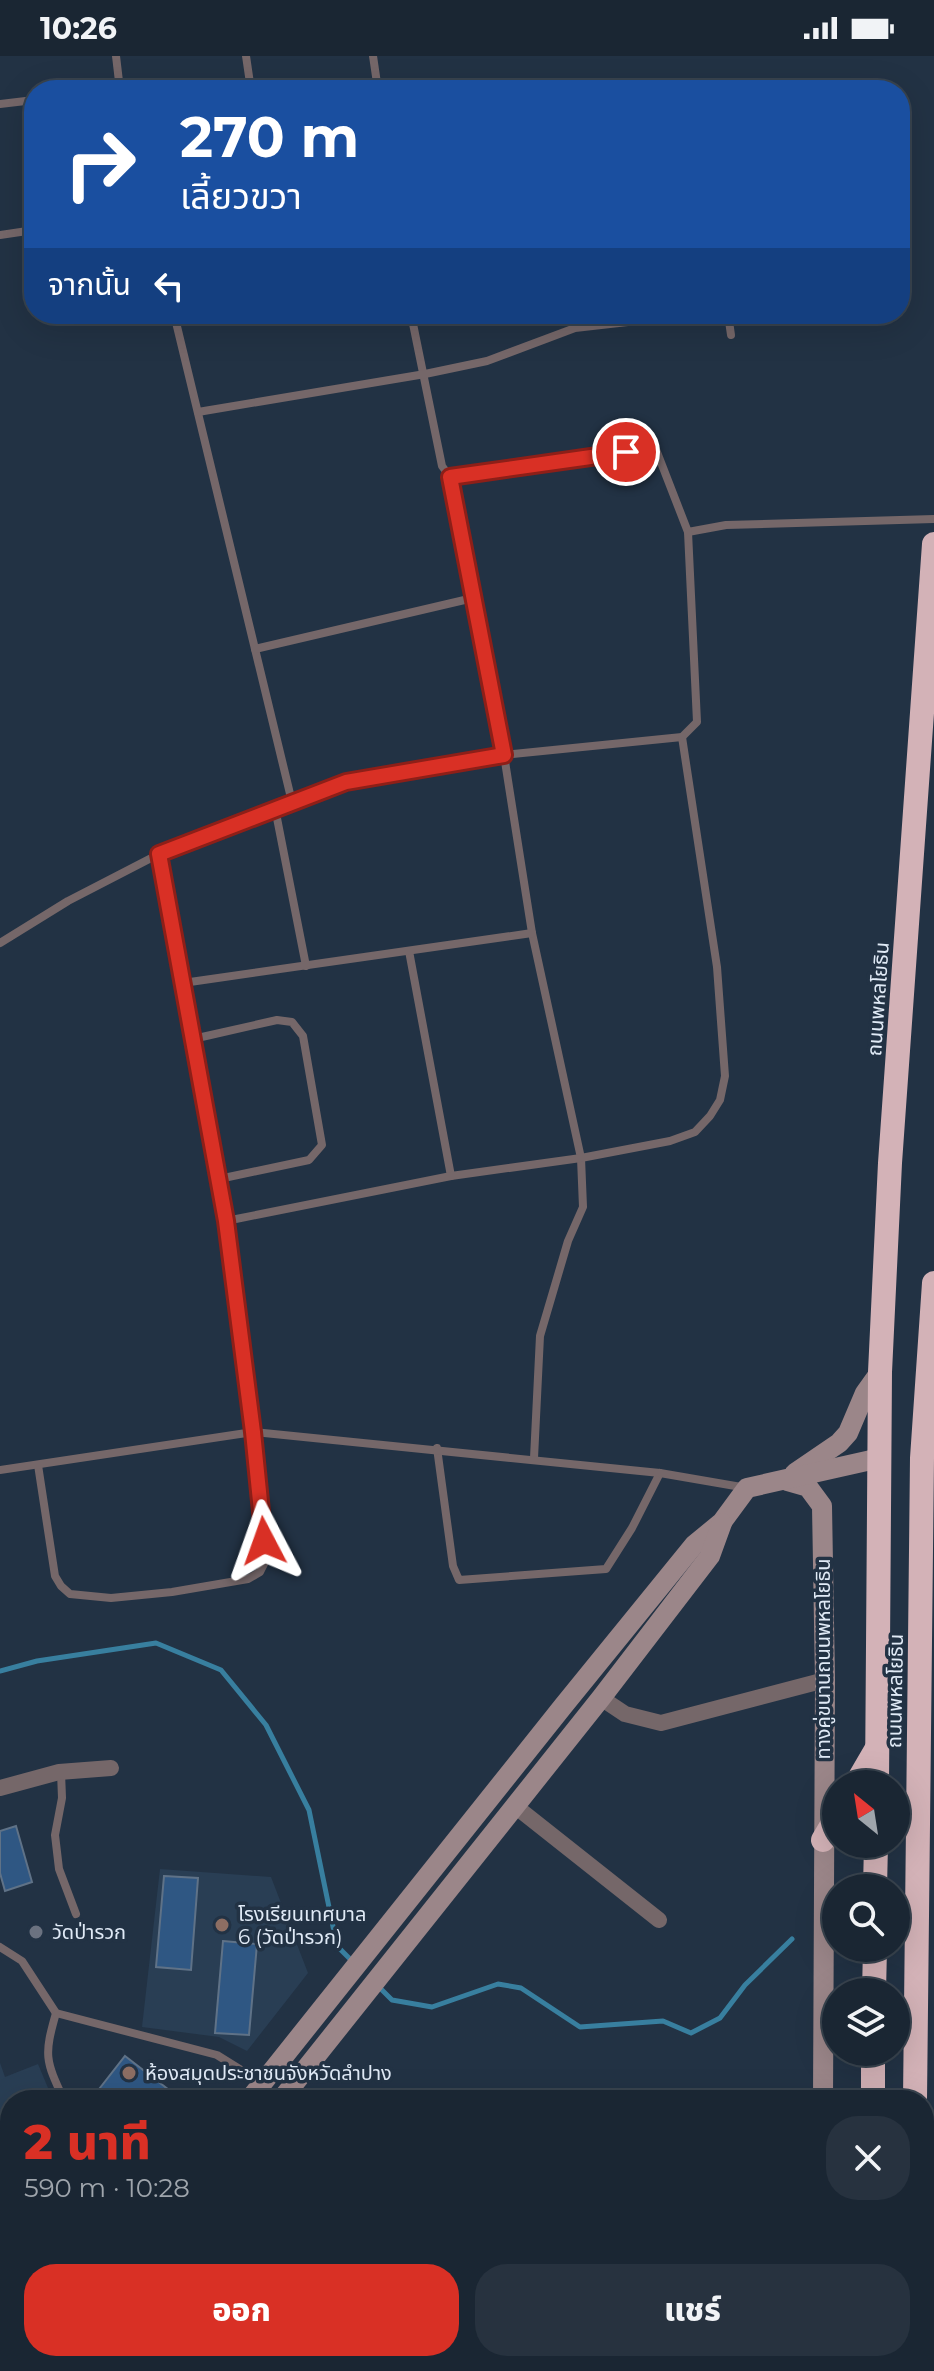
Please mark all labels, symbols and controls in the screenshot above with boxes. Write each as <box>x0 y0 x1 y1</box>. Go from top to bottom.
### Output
text: 10:26 <box>40 10 117 47</box>
text: 270 m <box>180 103 359 171</box>
icon: right <box>48 112 152 216</box>
text: เลี้ยวขวา <box>180 174 302 218</box>
icon: left <box>147 264 191 308</box>
text: จากนั้น <box>48 266 131 303</box>
pin <box>592 418 660 486</box>
icon: arrive <box>604 430 648 474</box>
street label: ถนนพหลโยธิน <box>862 941 894 1057</box>
position arrow <box>222 1499 306 1583</box>
street label: ทางคู่ขนานถนนพหลโยธิน <box>811 1558 836 1760</box>
street label: ถนนพหลโยธิน <box>882 1634 908 1748</box>
north arrow <box>822 1770 910 1858</box>
map controls <box>822 1770 910 2066</box>
button: search <box>822 1874 910 1962</box>
place label: โรงเรียนเทศบาล 6 (วัดป่ารวก) <box>238 1902 366 1949</box>
marker: โรงเรียนเทศบาล 6 (วัดป่ารวก) <box>213 1916 231 1934</box>
place label: วัดป่ารวก <box>52 1920 126 1944</box>
marker: วัดป่ารวก <box>27 1923 45 1941</box>
button: layers <box>822 1978 910 2066</box>
place label: ห้องสมุดประชาชนจังหวัดลำปาง <box>145 2061 392 2085</box>
marker: ห้องสมุดประชาชนจังหวัดลำปาง <box>120 2064 138 2082</box>
text: 2 นาที <box>24 2113 151 2171</box>
button: close <box>826 2116 910 2200</box>
text: 590 m · 10:28 <box>24 2172 190 2204</box>
button: ออก <box>24 2264 459 2356</box>
button: แชร์ <box>475 2264 910 2356</box>

